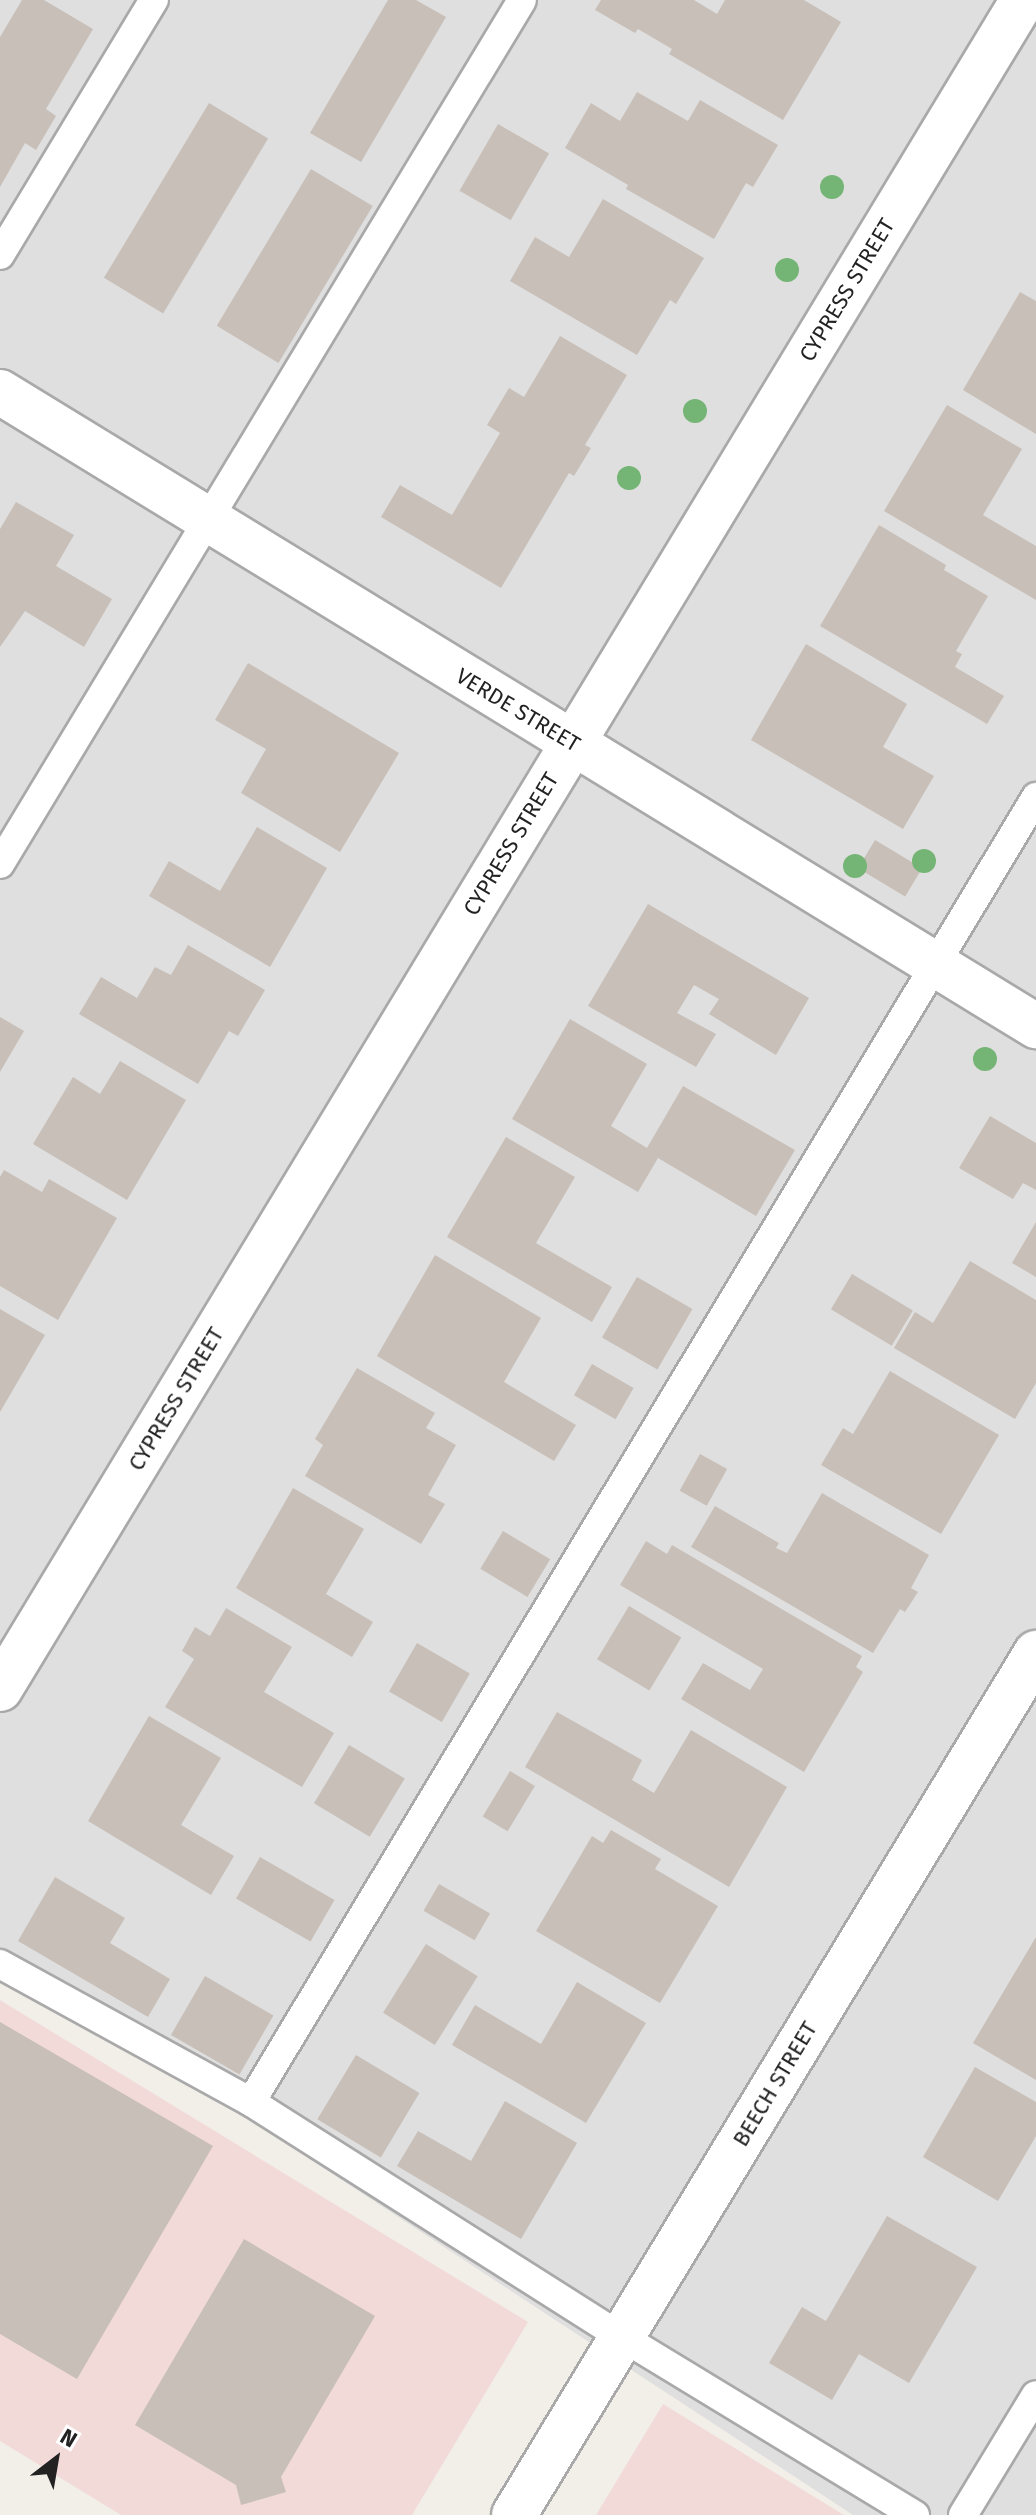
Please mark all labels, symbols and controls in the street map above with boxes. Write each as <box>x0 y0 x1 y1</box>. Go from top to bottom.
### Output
street label: CYPRESS STREET <box>794 214 900 366</box>
street label: VERDE STREET <box>451 663 585 757</box>
street label: CYPRESS STREET <box>458 768 564 920</box>
street label: CYPRESS STREET <box>123 1323 229 1475</box>
street label: BEECH STREET <box>727 2017 823 2151</box>
north arrow <box>16 2419 96 2499</box>
text: N <box>55 2423 82 2453</box>

